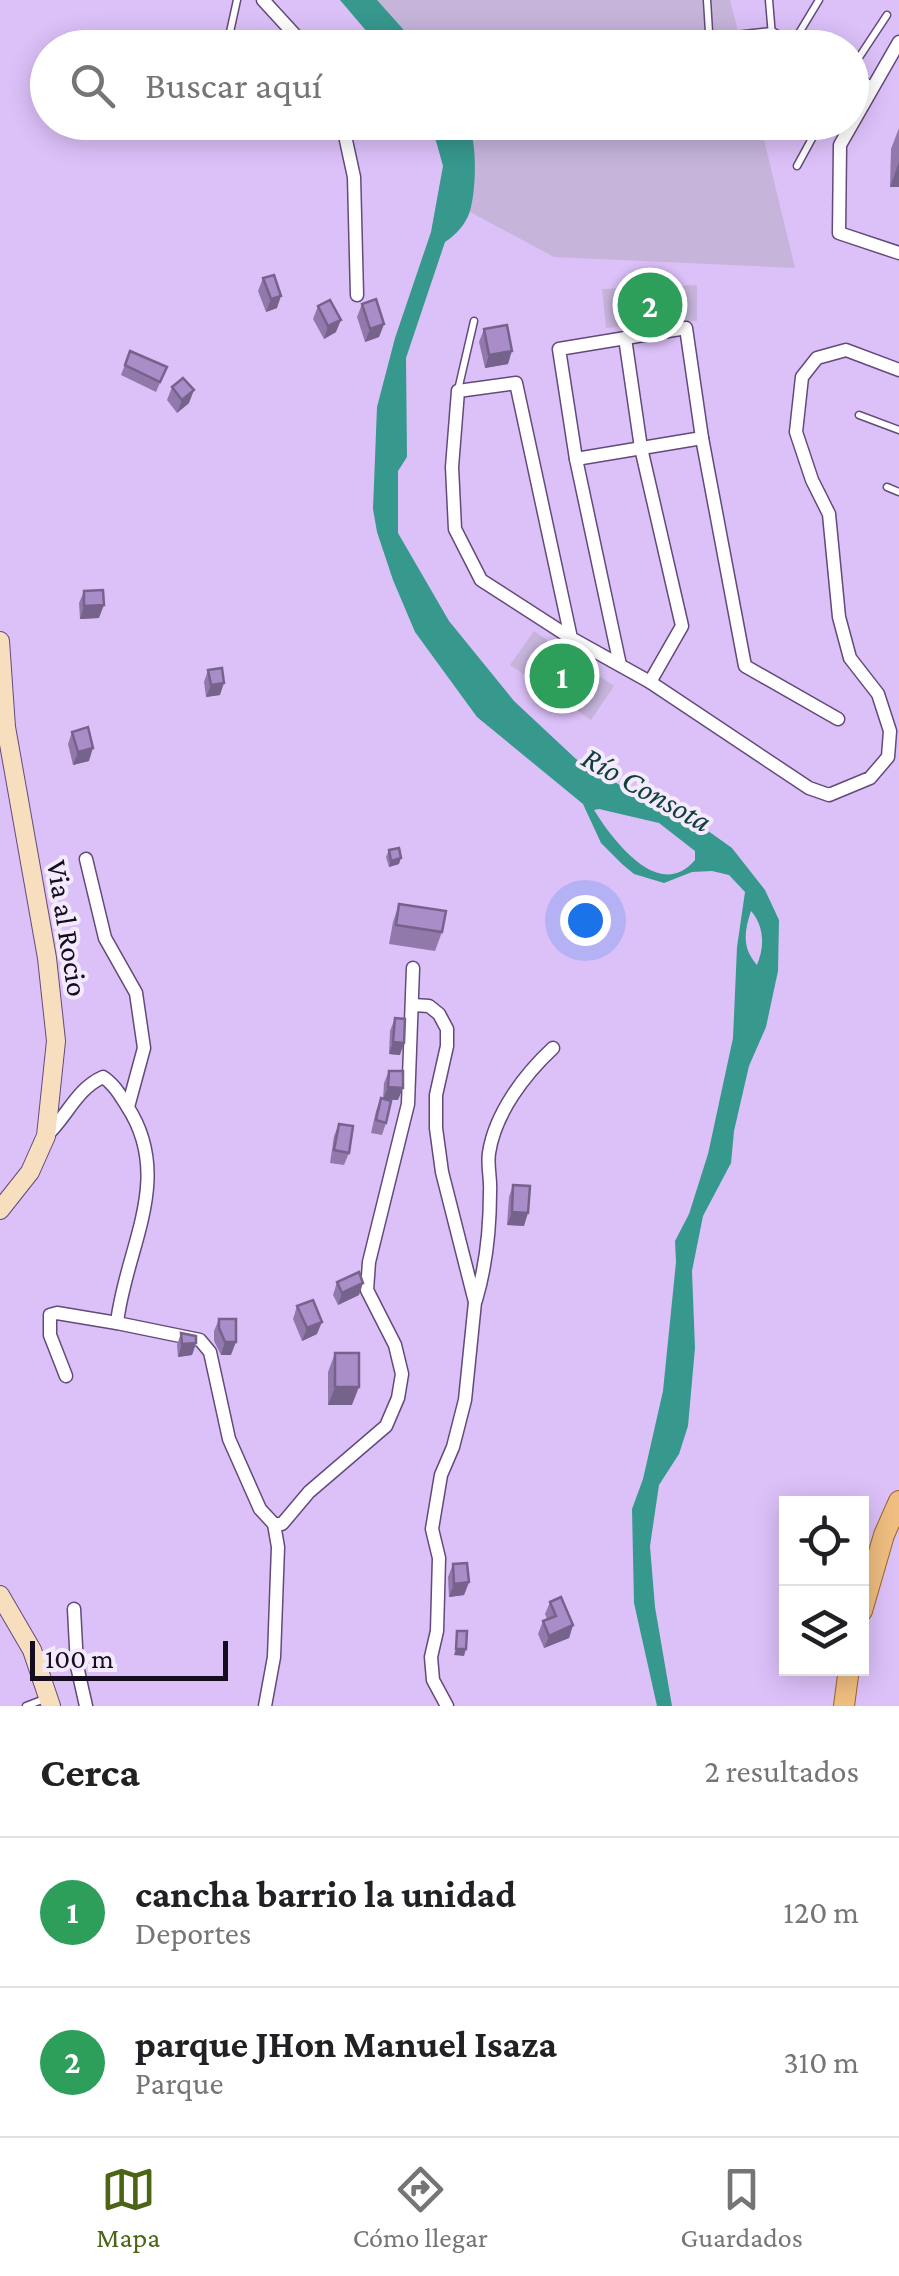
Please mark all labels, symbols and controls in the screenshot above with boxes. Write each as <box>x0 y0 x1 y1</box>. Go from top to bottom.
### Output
search box <box>30 30 869 140</box>
icon: search <box>65 58 120 113</box>
text: Buscar aquí <box>145 64 322 106</box>
pin: 2 <box>618 268 682 342</box>
pin: 1 <box>530 638 594 714</box>
water label: Río Consota <box>576 739 718 839</box>
street label: Via al Rocio <box>41 857 95 999</box>
your location <box>560 895 611 946</box>
map controls <box>779 1496 869 1676</box>
button: locate <box>779 1496 869 1586</box>
button: layers <box>779 1586 869 1676</box>
scale bar <box>30 1636 228 1680</box>
text: 100 m <box>45 1643 114 1674</box>
text: Cerca <box>40 1748 140 1795</box>
text: 2 resultados <box>705 1753 859 1789</box>
text: cancha barrio la unidad <box>135 1873 516 1915</box>
text: 1 <box>67 1894 78 1930</box>
text: 120 m <box>783 1894 859 1930</box>
text: Deportes <box>135 1915 251 1951</box>
text: parque JHon Manuel Isaza <box>135 2023 557 2065</box>
text: 2 <box>64 2044 81 2080</box>
text: 310 m <box>783 2044 859 2080</box>
text: Parque <box>135 2065 224 2101</box>
tab: Mapa <box>96 2162 160 2253</box>
tab: Cómo llegar <box>353 2162 488 2253</box>
tab: Guardados <box>681 2162 803 2253</box>

